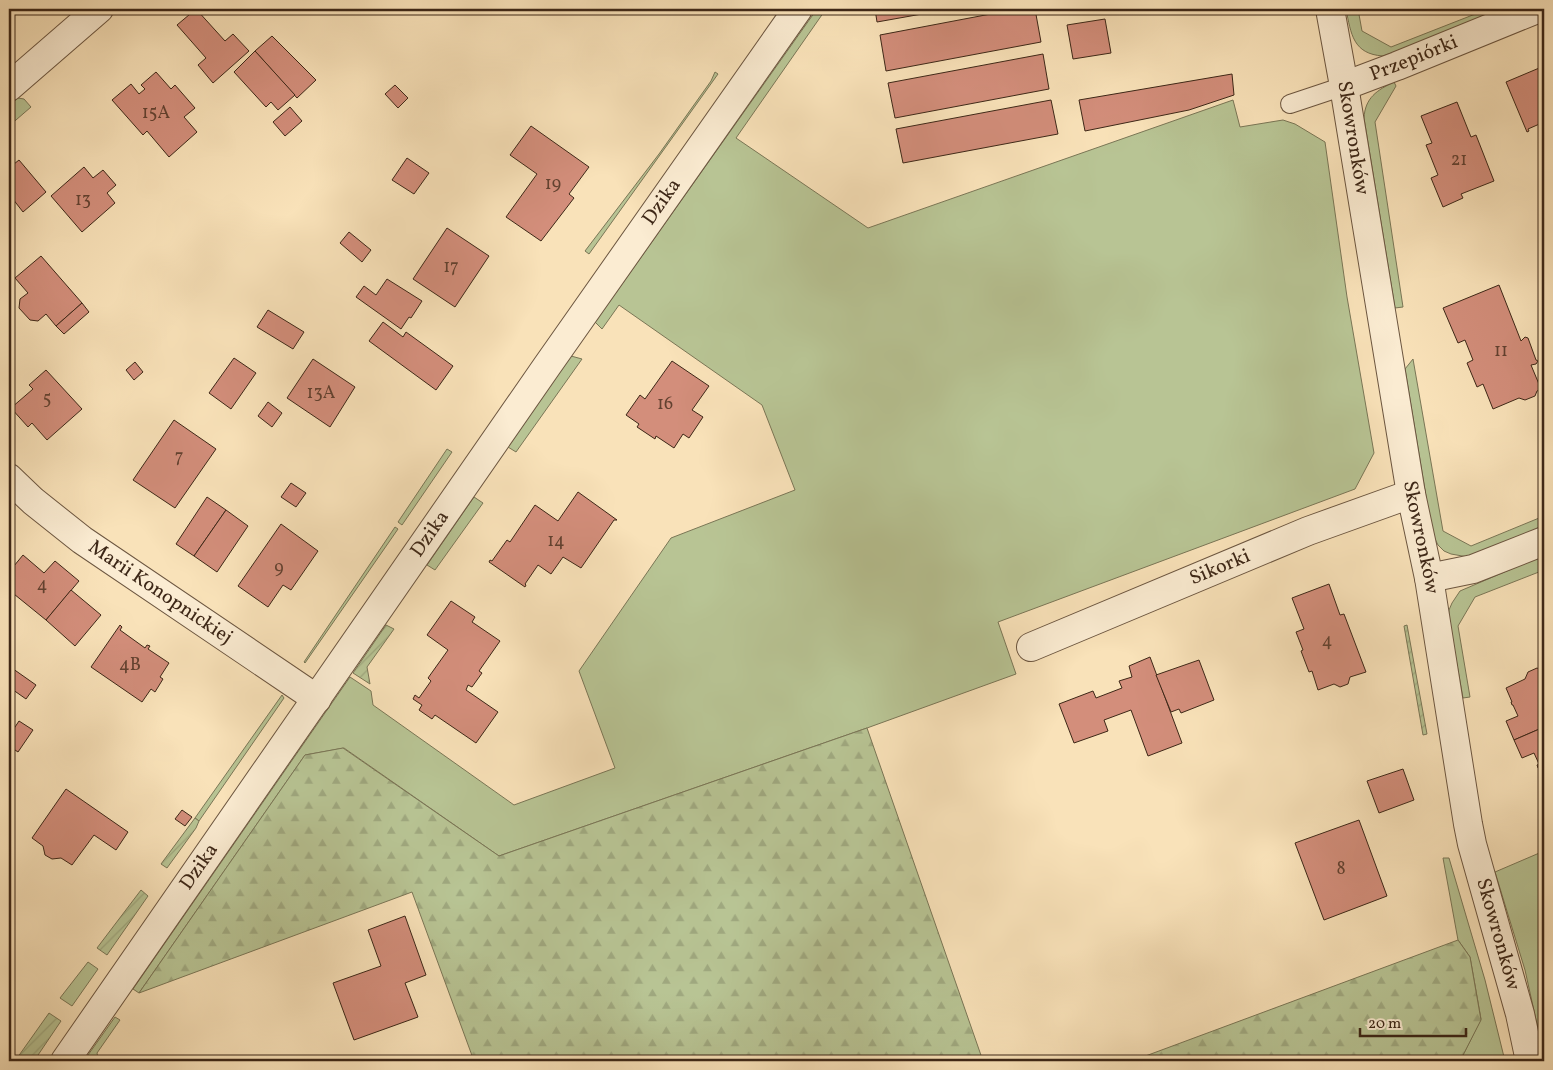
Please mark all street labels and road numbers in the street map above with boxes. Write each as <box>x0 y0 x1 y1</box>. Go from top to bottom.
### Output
street label: Przepiórki <box>1366 29 1462 89</box>
street label: Skowronków <box>1329 79 1376 198</box>
street label: Dzika <box>636 173 688 231</box>
street label: Skowronków <box>1395 479 1445 596</box>
street label: Dzika <box>404 505 457 563</box>
street label: Marii Konopnickiej <box>82 534 238 652</box>
street label: Sikorki <box>1185 543 1255 593</box>
street label: Dzika <box>173 838 226 896</box>
street label: Skowronków <box>1468 875 1527 994</box>

